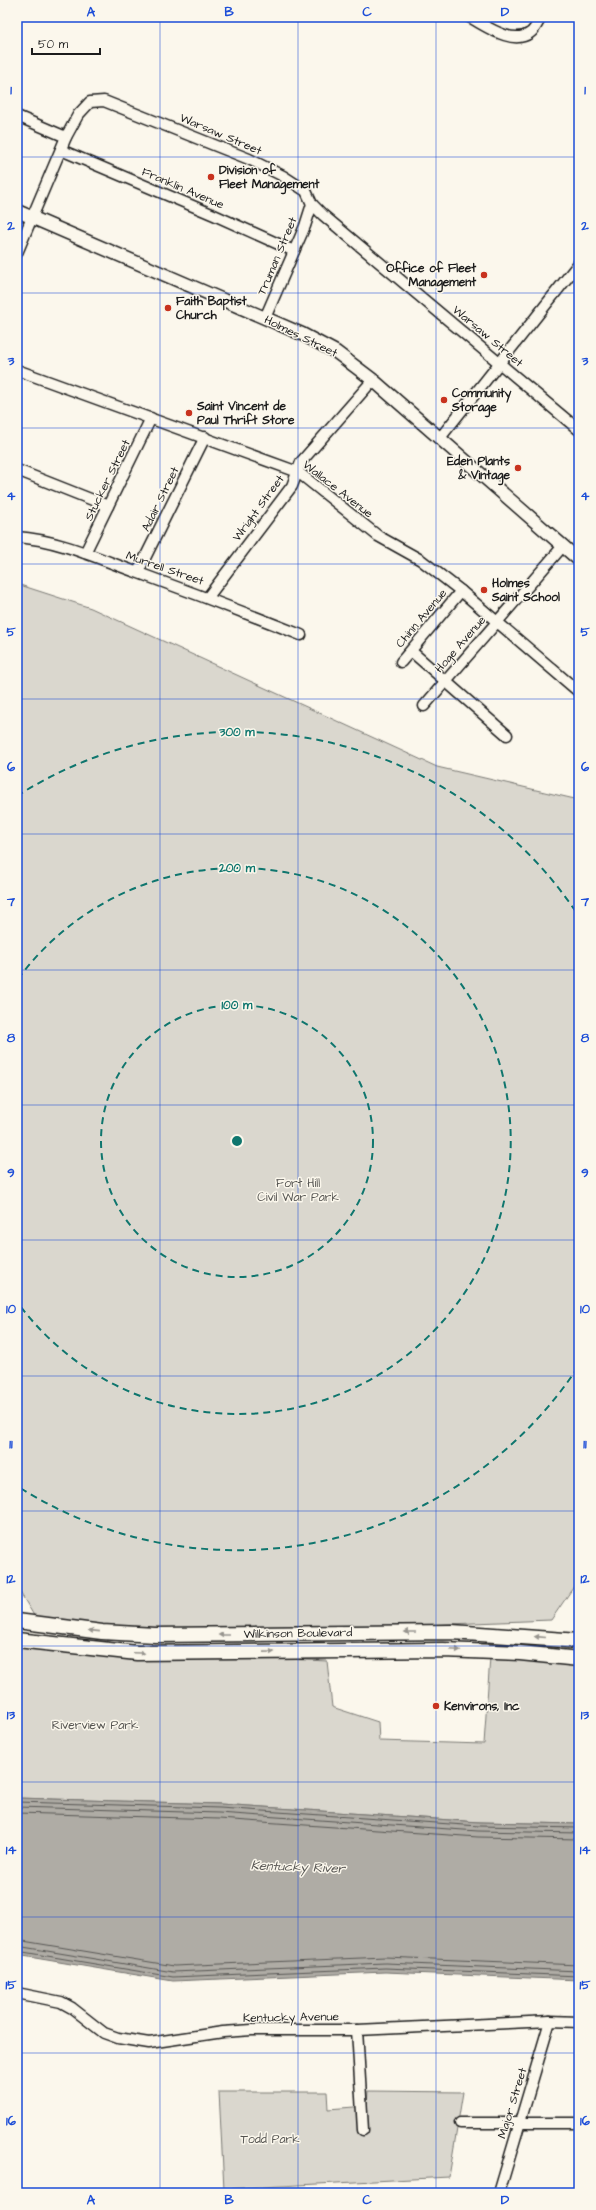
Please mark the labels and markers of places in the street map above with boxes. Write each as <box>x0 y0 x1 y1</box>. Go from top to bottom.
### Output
place label: Division of Fleet Management <box>219 162 319 195</box>
marker: Division of Fleet Management <box>206 172 216 182</box>
place label: Office of Fleet Management <box>386 260 476 293</box>
marker: Office of Fleet Management <box>479 270 489 280</box>
place label: Faith Baptist Church <box>176 293 247 324</box>
marker: Faith Baptist Church <box>163 303 173 313</box>
place label: Community Storage <box>451 385 512 418</box>
marker: Community Storage <box>439 395 449 405</box>
place label: Saint Vincent de Paul Thrift Store <box>196 398 295 429</box>
marker: Saint Vincent de Paul Thrift Store <box>184 408 194 418</box>
place label: Eden Plants & Vintage <box>447 453 511 486</box>
marker: Eden Plants & Vintage <box>513 463 523 473</box>
place label: Holmes Saint School <box>491 575 560 606</box>
marker: Holmes Saint School <box>479 585 489 595</box>
centre of rings <box>230 1134 244 1148</box>
place label: Kenvirons, Inc <box>444 1698 520 1715</box>
marker: Kenvirons, Inc <box>431 1701 441 1711</box>

